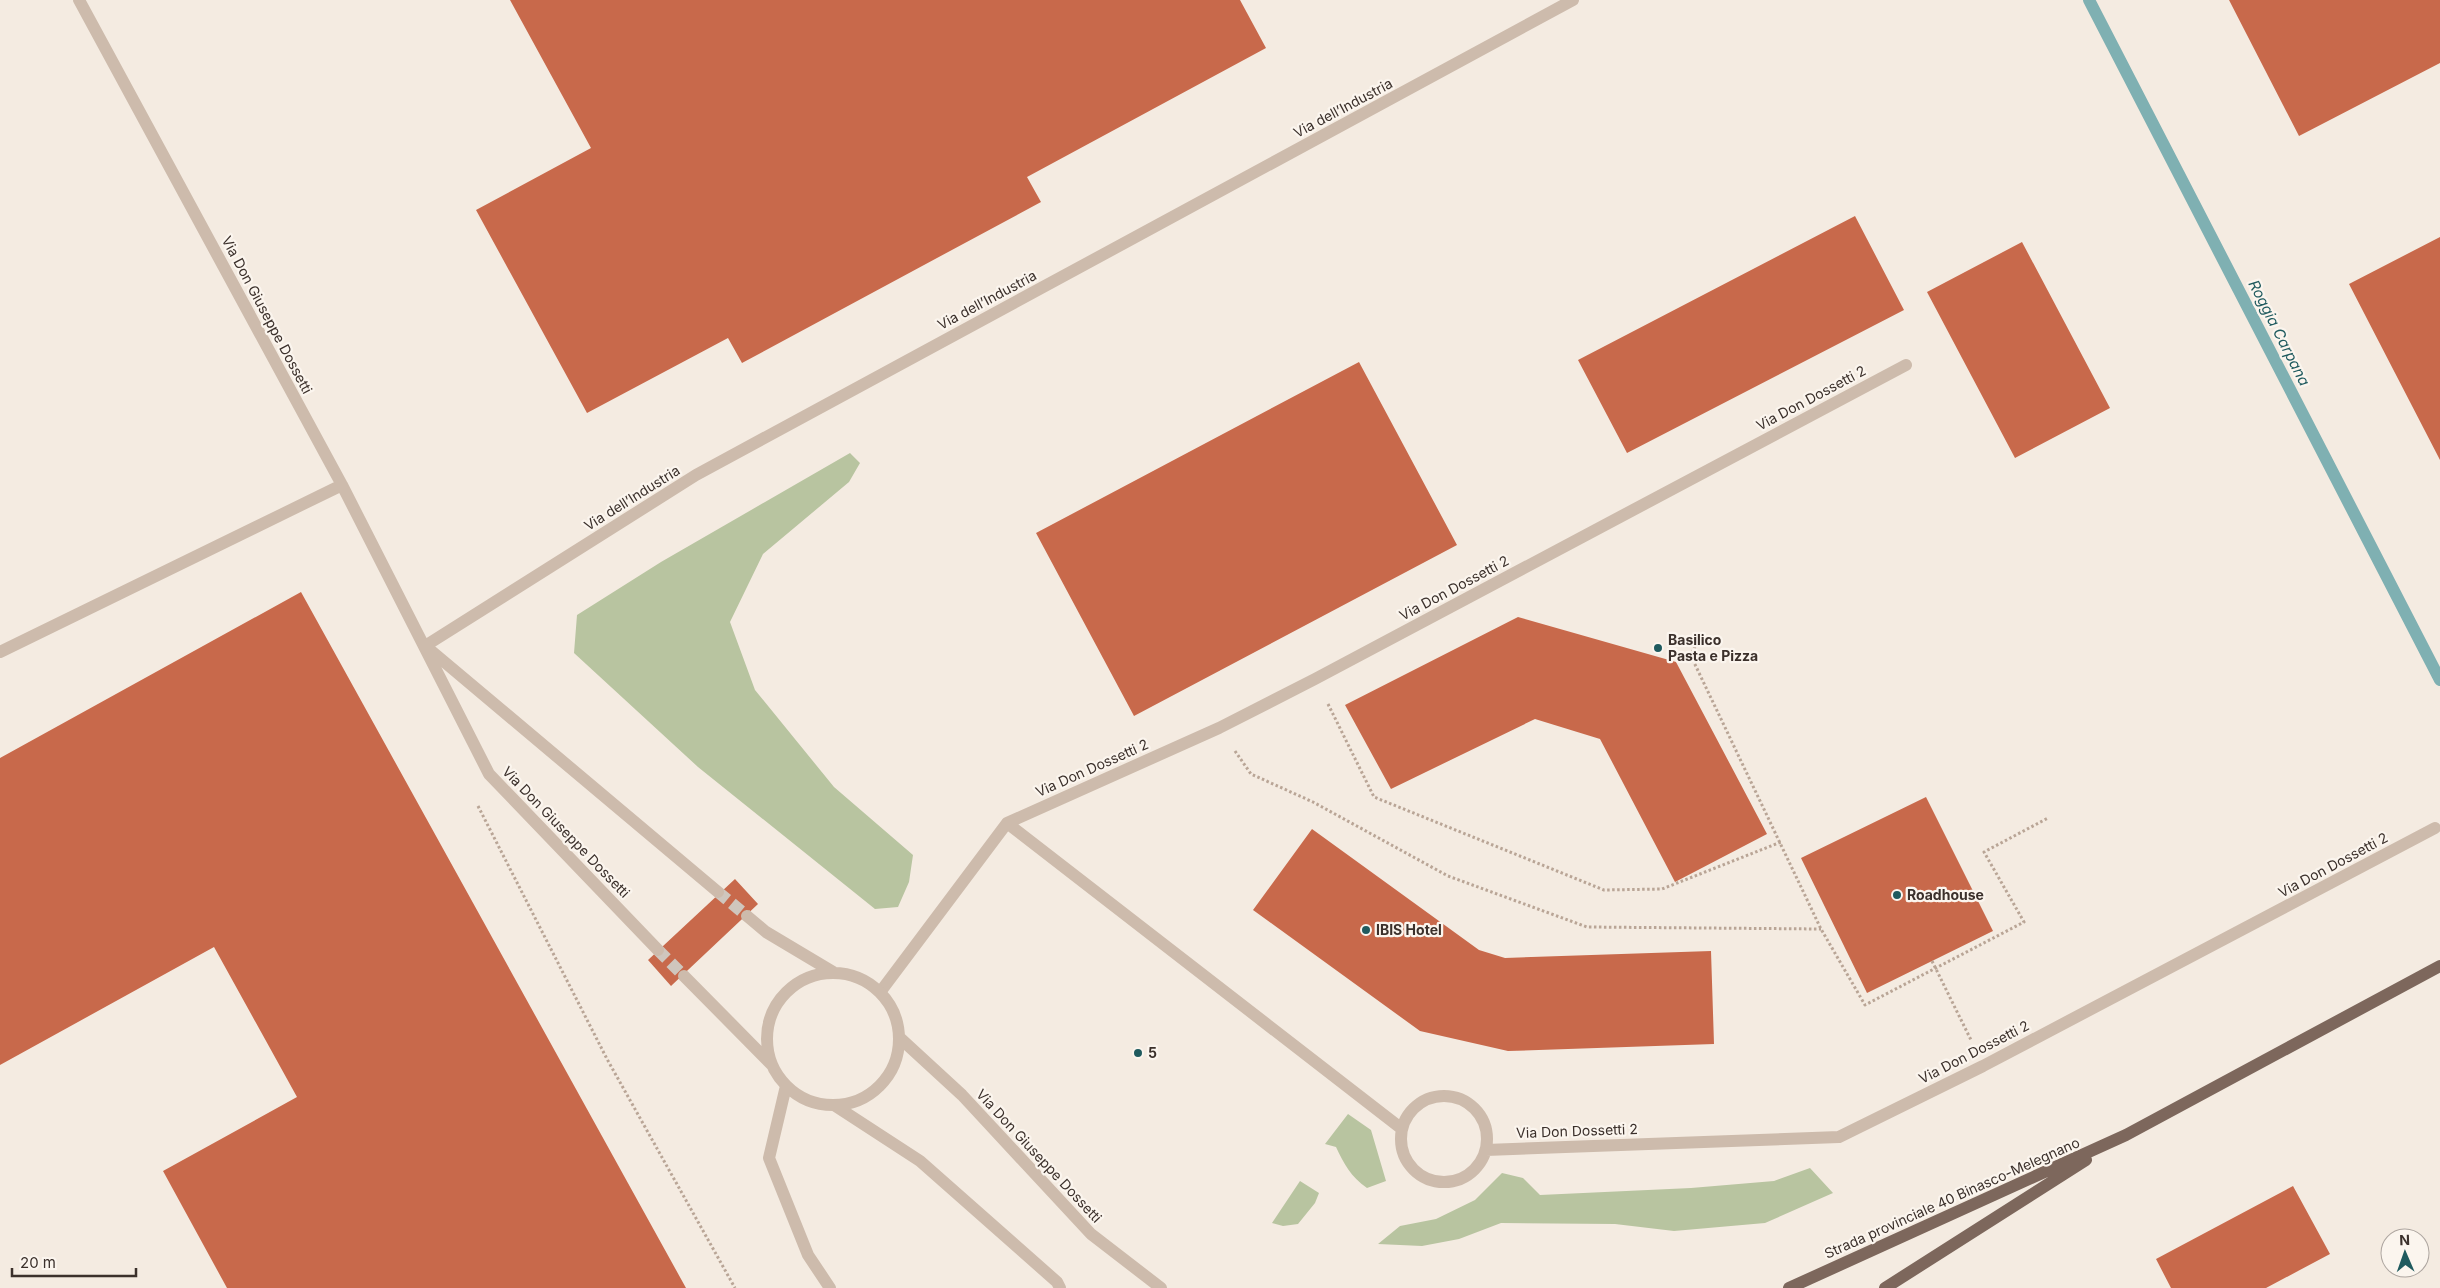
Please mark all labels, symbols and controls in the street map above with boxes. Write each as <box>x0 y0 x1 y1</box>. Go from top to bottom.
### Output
street label: Via dell’Industria <box>1290 74 1395 141</box>
street label: Via Don Giuseppe Dossetti <box>219 233 316 397</box>
street label: Via dell’Industria <box>934 266 1039 333</box>
water label: Roggia Carpana <box>2245 277 2314 389</box>
street label: Via Don Dossetti 2 <box>1753 361 1868 434</box>
street label: Via dell’Industria <box>581 461 683 534</box>
street label: Via Don Dossetti 2 <box>1396 551 1511 624</box>
place label: Basilico Pasta e Pizza <box>1668 631 1758 664</box>
marker: Basilico Pasta e Pizza <box>1652 642 1664 654</box>
street label: Via Don Dossetti 2 <box>1033 735 1151 800</box>
street label: Via Don Giuseppe Dossetti <box>499 762 634 901</box>
street label: Via Don Dossetti 2 <box>2275 828 2390 901</box>
place label: Roadhouse <box>1907 886 1984 903</box>
marker: Roadhouse <box>1891 889 1903 901</box>
place label: IBIS Hotel <box>1376 921 1442 938</box>
marker: IBIS Hotel <box>1360 924 1372 936</box>
street label: Via Don Dossetti 2 <box>1916 1016 2032 1087</box>
place label: 5 <box>1148 1044 1157 1061</box>
marker: 5 <box>1132 1047 1144 1059</box>
street label: Via Don Giuseppe Dossetti <box>973 1085 1106 1226</box>
street label: Via Don Dossetti 2 <box>1516 1120 1638 1141</box>
street label: Strada provinciale 40 Binasco-Melegnano <box>1822 1133 2082 1262</box>
north arrow <box>2380 1228 2430 1278</box>
text: N <box>2399 1231 2410 1248</box>
scale bar <box>12 1246 136 1278</box>
text: 20 m <box>20 1253 56 1272</box>

